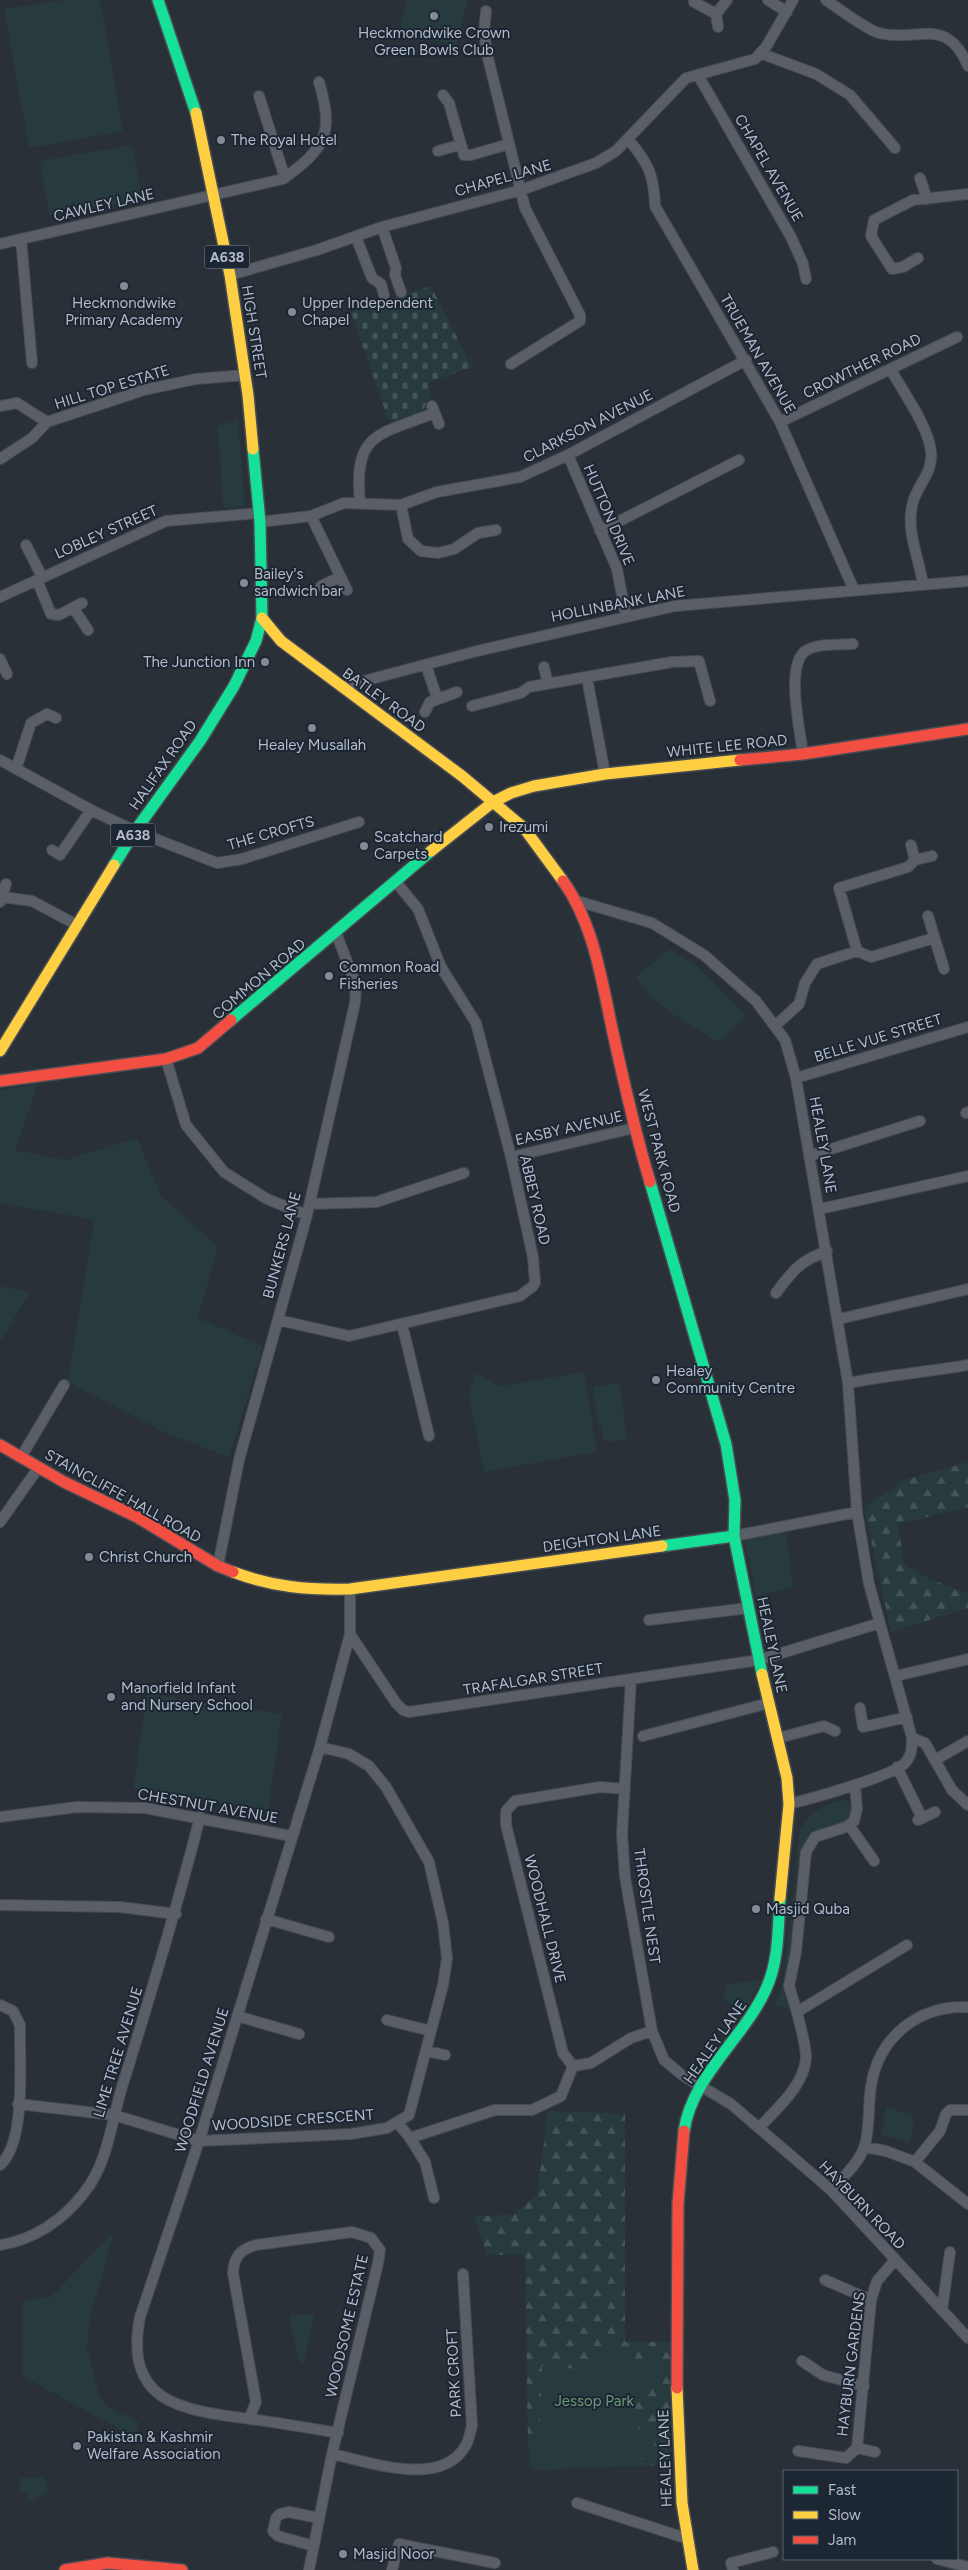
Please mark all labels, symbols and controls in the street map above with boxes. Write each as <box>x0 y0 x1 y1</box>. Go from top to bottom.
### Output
marker: Heckmondwike Crown Green Bowls Club <box>428 10 440 22</box>
place label: Heckmondwike Crown Green Bowls Club <box>358 24 510 59</box>
street label: CHAPEL AVENUE <box>731 111 807 225</box>
place label: The Royal Hotel <box>231 131 337 149</box>
marker: The Royal Hotel <box>215 134 227 146</box>
street label: CHAPEL LANE <box>453 156 553 200</box>
street label: CAWLEY LANE <box>52 185 156 225</box>
road number: A638 <box>204 246 250 268</box>
marker: Heckmondwike Primary Academy <box>118 280 130 292</box>
street label: HIGH STREET <box>238 284 270 381</box>
street label: TRUEMAN AVENUE <box>716 291 800 417</box>
place label: Heckmondwike Primary Academy <box>65 294 183 329</box>
place label: Upper Independent Chapel <box>302 294 433 329</box>
marker: Upper Independent Chapel <box>286 306 298 318</box>
street label: CROWTHER ROAD <box>800 330 924 402</box>
street label: HILL TOP ESTATE <box>52 361 172 413</box>
street label: CLARKSON AVENUE <box>520 385 656 467</box>
street label: HUTTON DRIVE <box>580 462 638 568</box>
street label: LOBLEY STREET <box>52 501 161 563</box>
place label: Bailey's sandwich bar <box>254 565 343 600</box>
marker: Bailey's sandwich bar <box>238 577 250 589</box>
street label: HOLLINBANK LANE <box>549 582 687 626</box>
place label: The Junction Inn <box>143 653 255 671</box>
marker: The Junction Inn <box>259 656 271 668</box>
street label: BATLEY ROAD <box>339 664 429 736</box>
street label: HALIFAX ROAD <box>125 716 201 814</box>
marker: Healey Musallah <box>306 722 318 734</box>
street label: WHITE LEE ROAD <box>666 731 788 761</box>
place label: Healey Musallah <box>258 736 366 754</box>
street label: THE CROFTS <box>225 812 317 854</box>
place label: Irezumi <box>499 818 548 836</box>
marker: Irezumi <box>483 821 495 833</box>
road number: A638 <box>110 824 156 846</box>
place label: Scatchard Carpets <box>374 828 443 863</box>
marker: Scatchard Carpets <box>358 840 370 852</box>
street label: COMMON ROAD <box>209 935 309 1023</box>
place label: Common Road Fisheries <box>339 958 439 993</box>
marker: Common Road Fisheries <box>323 970 335 982</box>
street label: BELLE VUE STREET <box>812 1010 945 1066</box>
street label: WEST PARK ROAD <box>634 1087 684 1215</box>
street label: HEALEY LANE <box>806 1095 840 1195</box>
street label: EASBY AVENUE <box>513 1107 625 1149</box>
street label: ABBEY ROAD <box>516 1153 554 1247</box>
street label: BUNKERS LANE <box>259 1189 305 1301</box>
place label: Healey Community Centre <box>666 1362 795 1397</box>
marker: Healey Community Centre <box>650 1374 662 1386</box>
street label: STAINCLIFFE HALL ROAD <box>42 1445 204 1547</box>
street label: DEIGHTON LANE <box>542 1522 662 1556</box>
place label: Christ Church <box>99 1548 192 1566</box>
marker: Christ Church <box>83 1551 95 1563</box>
street label: HEALEY LANE <box>753 1595 791 1695</box>
street label: TRAFALGAR STREET <box>462 1659 605 1699</box>
place label: Manorfield Infant and Nursery School <box>121 1679 253 1714</box>
marker: Manorfield Infant and Nursery School <box>105 1691 117 1703</box>
street label: CHESTNUT AVENUE <box>136 1785 280 1827</box>
street label: THROSTLE NEST <box>630 1847 664 1966</box>
street label: WOODHALL DRIVE <box>520 1853 570 1985</box>
place label: Masjid Quba <box>766 1900 850 1918</box>
marker: Masjid Quba <box>750 1903 762 1915</box>
street label: LIME TREE AVENUE <box>89 1984 147 2120</box>
street label: HEALEY LANE <box>679 1997 751 2087</box>
street label: WOODFIELD AVENUE <box>171 2005 233 2155</box>
street label: WOODSIDE CRESCENT <box>212 2105 375 2135</box>
street label: HAYBURN ROAD <box>815 2157 909 2253</box>
street label: WOODSOME ESTATE <box>322 2253 372 2399</box>
street label: HAYBURN GARDENS <box>833 2291 869 2437</box>
street label: PARK CROFT <box>443 2327 465 2418</box>
park label: Jessop Park <box>554 2392 635 2410</box>
street label: HEALEY LANE <box>654 2409 676 2507</box>
place label: Pakistan & Kashmir Welfare Association <box>87 2428 221 2463</box>
marker: Pakistan & Kashmir Welfare Association <box>71 2440 83 2452</box>
legend <box>783 2470 958 2560</box>
text: Fast <box>828 2481 857 2499</box>
text: Slow <box>828 2506 861 2524</box>
text: Jam <box>828 2531 856 2549</box>
place label: Masjid Noor <box>353 2545 434 2563</box>
marker: Masjid Noor <box>337 2548 349 2560</box>

